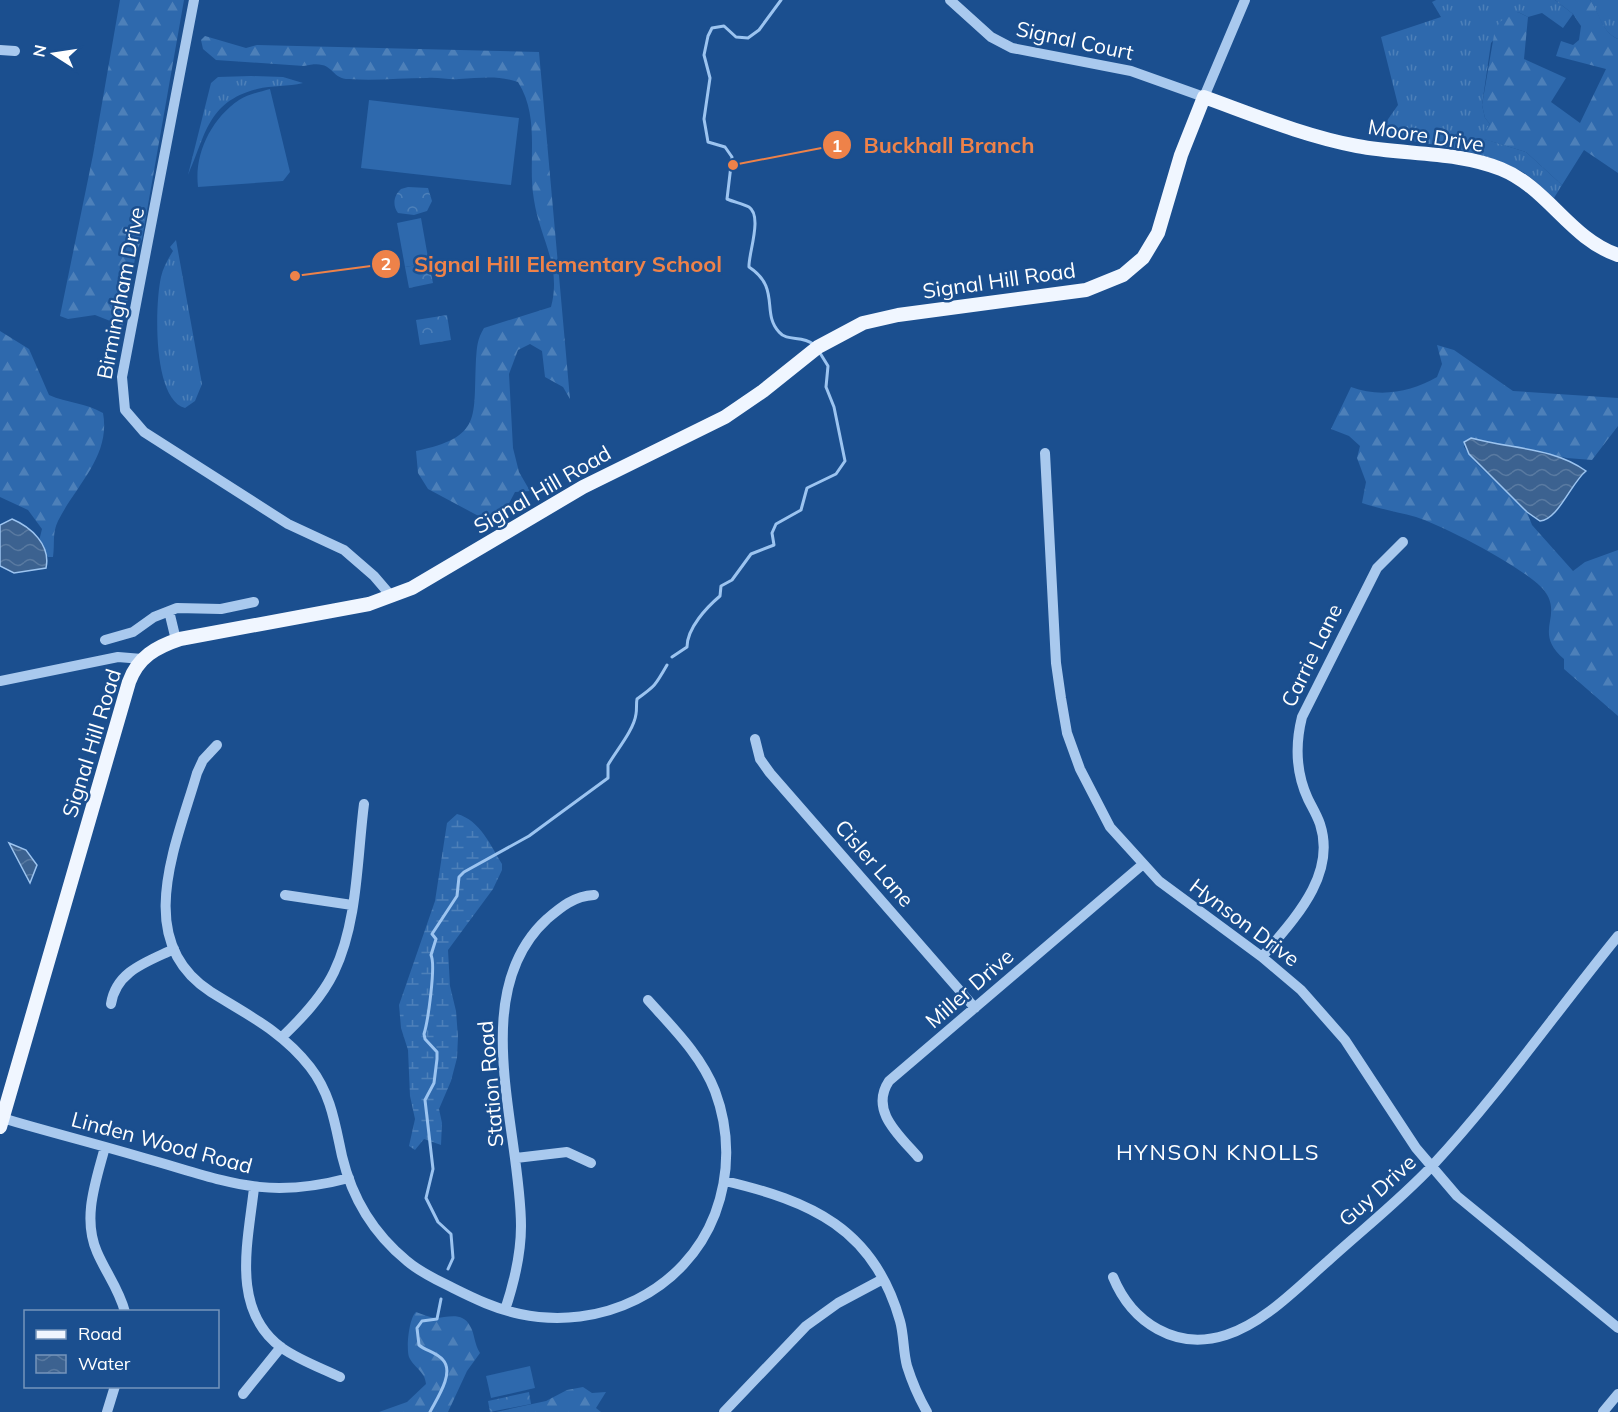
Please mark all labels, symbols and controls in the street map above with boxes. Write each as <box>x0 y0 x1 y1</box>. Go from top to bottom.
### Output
street label: Signal Court <box>1014 15 1136 65</box>
north arrow <box>24 24 84 84</box>
text: N <box>28 43 50 59</box>
street label: Moore Drive <box>1366 113 1486 157</box>
callout: Buckhall Branch <box>822 125 1047 165</box>
text: Buckhall Branch <box>864 131 1034 159</box>
text: 1 <box>832 134 842 157</box>
street label: Birmingham Drive <box>91 205 149 381</box>
callout: Signal Hill Elementary School <box>371 244 734 284</box>
text: Signal Hill Elementary School <box>414 250 722 278</box>
text: 2 <box>381 252 391 275</box>
street label: Signal Hill Road <box>921 256 1077 304</box>
street label: Signal Hill Road <box>469 439 615 539</box>
street label: Carrie Lane <box>1275 599 1347 711</box>
street label: Signal Hill Road <box>56 665 126 821</box>
street label: Cisler Lane <box>830 814 920 912</box>
street label: Hynson Drive <box>1185 872 1305 972</box>
street label: Miller Drive <box>920 943 1018 1033</box>
street label: Station Road <box>472 1020 508 1148</box>
street label: Linden Wood Road <box>69 1105 255 1179</box>
district label: HYNSON KNOLLS <box>1116 1138 1320 1166</box>
street label: Guy Drive <box>1333 1149 1421 1231</box>
legend <box>24 1310 219 1388</box>
text: Road <box>78 1322 122 1345</box>
text: Water <box>78 1352 131 1375</box>

